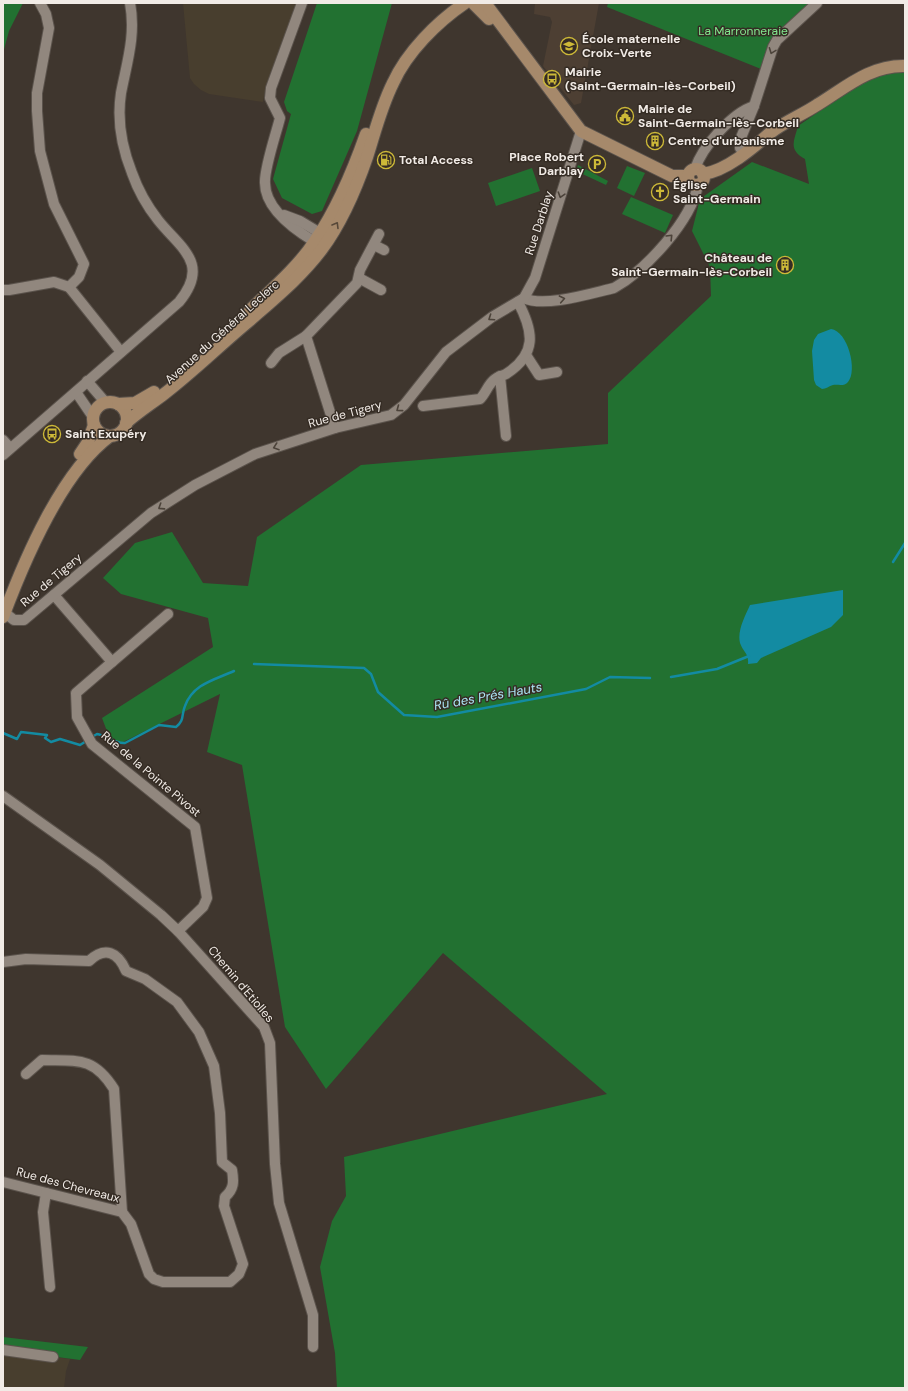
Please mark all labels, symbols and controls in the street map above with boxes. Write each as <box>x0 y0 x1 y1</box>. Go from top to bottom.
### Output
park label: La Marronneraie <box>698 23 788 39</box>
place label: École maternelle Croix-Verte <box>582 31 681 61</box>
school or university icon: École maternelle Croix-Verte <box>559 36 579 56</box>
one-way arrow <box>768 48 776 55</box>
place label: Mairie (Saint-Germain-lès-Corbeil) <box>565 64 736 94</box>
bus stop icon: Mairie (Saint-Germain-lès-Corbeil) <box>542 69 562 89</box>
place label: Mairie de Saint-Germain-lès-Corbeil <box>638 101 799 131</box>
public building icon: Mairie de Saint-Germain-lès-Corbeil <box>615 106 635 126</box>
building icon: Centre d'urbanisme <box>645 131 665 151</box>
place label: Centre d'urbanisme <box>668 133 785 149</box>
place label: Place Robert Darblay <box>509 149 585 179</box>
fuel station icon: Total Access <box>376 150 396 170</box>
place label: Total Access <box>399 152 473 168</box>
parking icon: Place Robert Darblay <box>587 154 607 174</box>
place label: Église Saint-Germain <box>673 177 761 207</box>
church icon: Église Saint-Germain <box>650 182 670 202</box>
street label: Rue Darblay <box>521 189 557 257</box>
one-way arrow <box>557 191 566 198</box>
one-way arrow <box>332 222 339 229</box>
one-way arrow <box>665 234 673 242</box>
place label: Château de Saint-Germain-lès-Corbeil <box>611 250 772 280</box>
building icon: Château de Saint-Germain-lès-Corbeil <box>775 255 795 275</box>
street label: Avenue du Général Leclerc <box>162 276 283 388</box>
one-way arrow <box>558 295 565 304</box>
one-way arrow <box>488 313 495 321</box>
street label: Rue de Tigery <box>306 396 384 432</box>
one-way arrow <box>397 404 404 411</box>
bus stop icon: Saint Exupéry <box>42 424 62 444</box>
place label: Saint Exupéry <box>65 426 147 442</box>
one-way arrow <box>273 443 280 451</box>
one-way arrow <box>158 502 165 510</box>
street label: Rue de Tigery <box>17 549 85 610</box>
water label: Rû des Prés Hauts <box>433 678 543 714</box>
street label: Rue de la Pointe Pivost <box>98 728 204 821</box>
street label: Chemin d'Etiolles <box>204 942 278 1026</box>
street label: Rue des Chevreaux <box>15 1164 121 1207</box>

